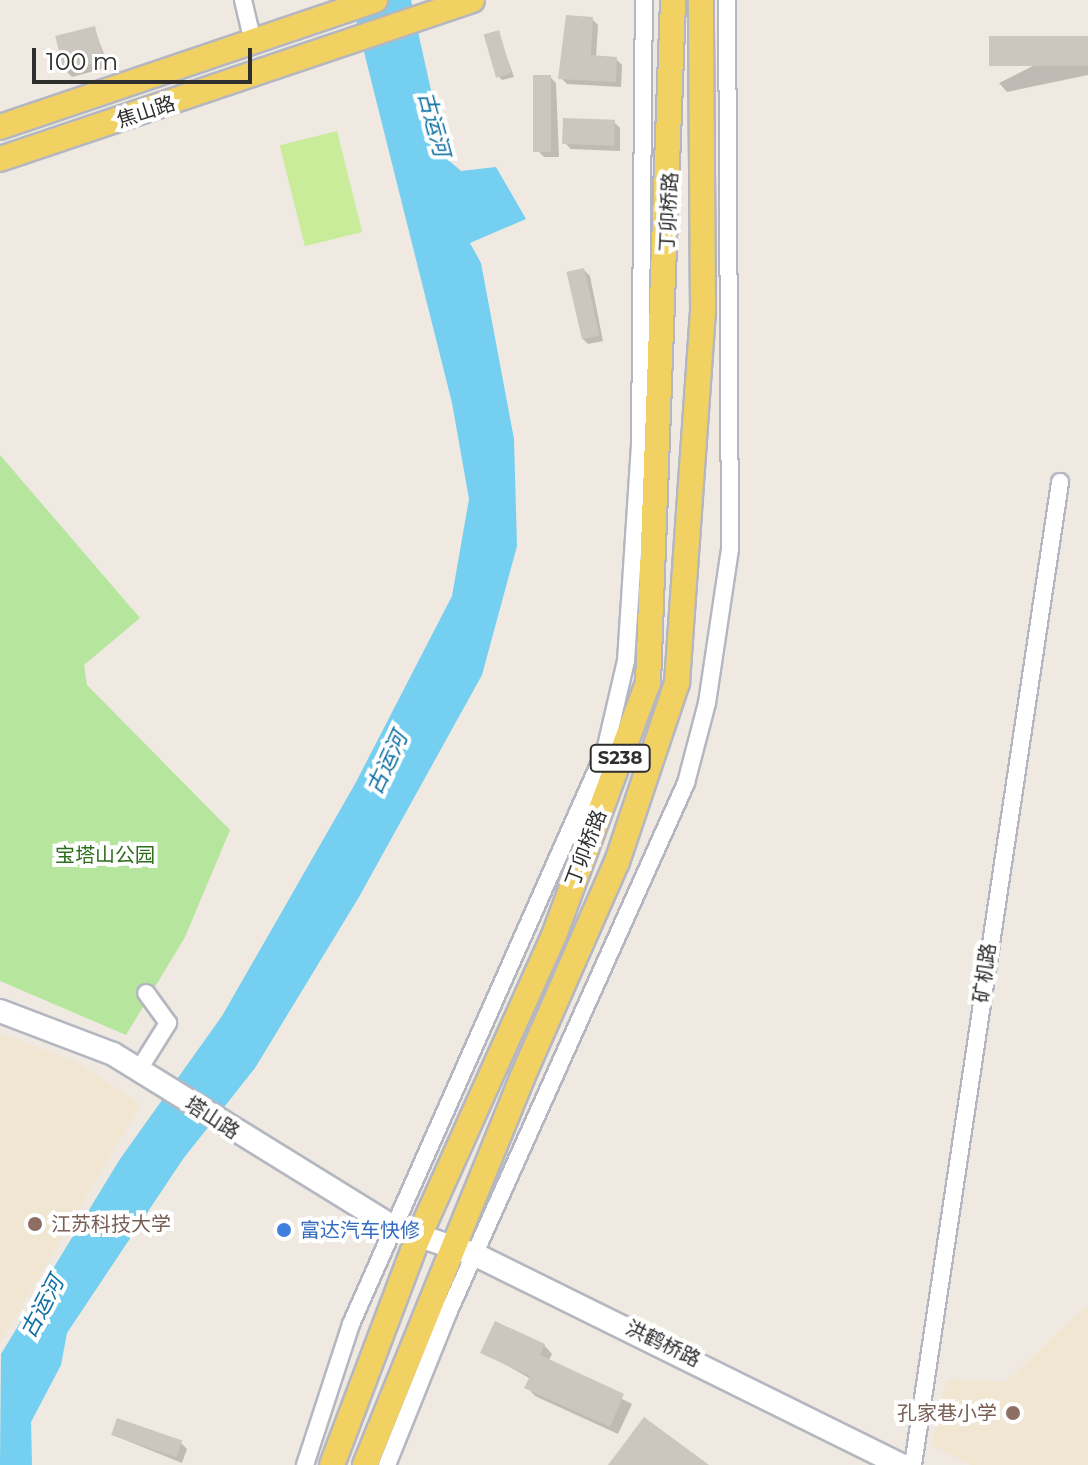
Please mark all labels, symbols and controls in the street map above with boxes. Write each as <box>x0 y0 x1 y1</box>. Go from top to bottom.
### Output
scale bar <box>36 32 256 82</box>
text: 100 m <box>46 47 118 76</box>
water label: 古运河 <box>413 89 455 159</box>
street label: 焦山路 <box>114 91 178 133</box>
street label: 丁卯桥路 <box>655 171 683 253</box>
water label: 古运河 <box>361 728 413 798</box>
road number: S238 <box>588 744 652 772</box>
street label: 丁卯桥路 <box>560 806 612 890</box>
park label: 宝塔山公园 <box>55 843 155 867</box>
street label: 矿机路 <box>969 942 1001 1004</box>
street label: 塔山路 <box>180 1092 244 1144</box>
place label: 江苏科技大学 <box>51 1212 171 1236</box>
marker: 江苏科技大学 <box>26 1215 44 1233</box>
place label: 富达汽车快修 <box>300 1218 420 1242</box>
marker: 富达汽车快修 <box>275 1221 293 1239</box>
water label: 古运河 <box>15 1272 69 1342</box>
street label: 洪鹤桥路 <box>622 1316 704 1372</box>
place label: 孔家巷小学 <box>897 1401 997 1425</box>
marker: 孔家巷小学 <box>1004 1404 1022 1422</box>

